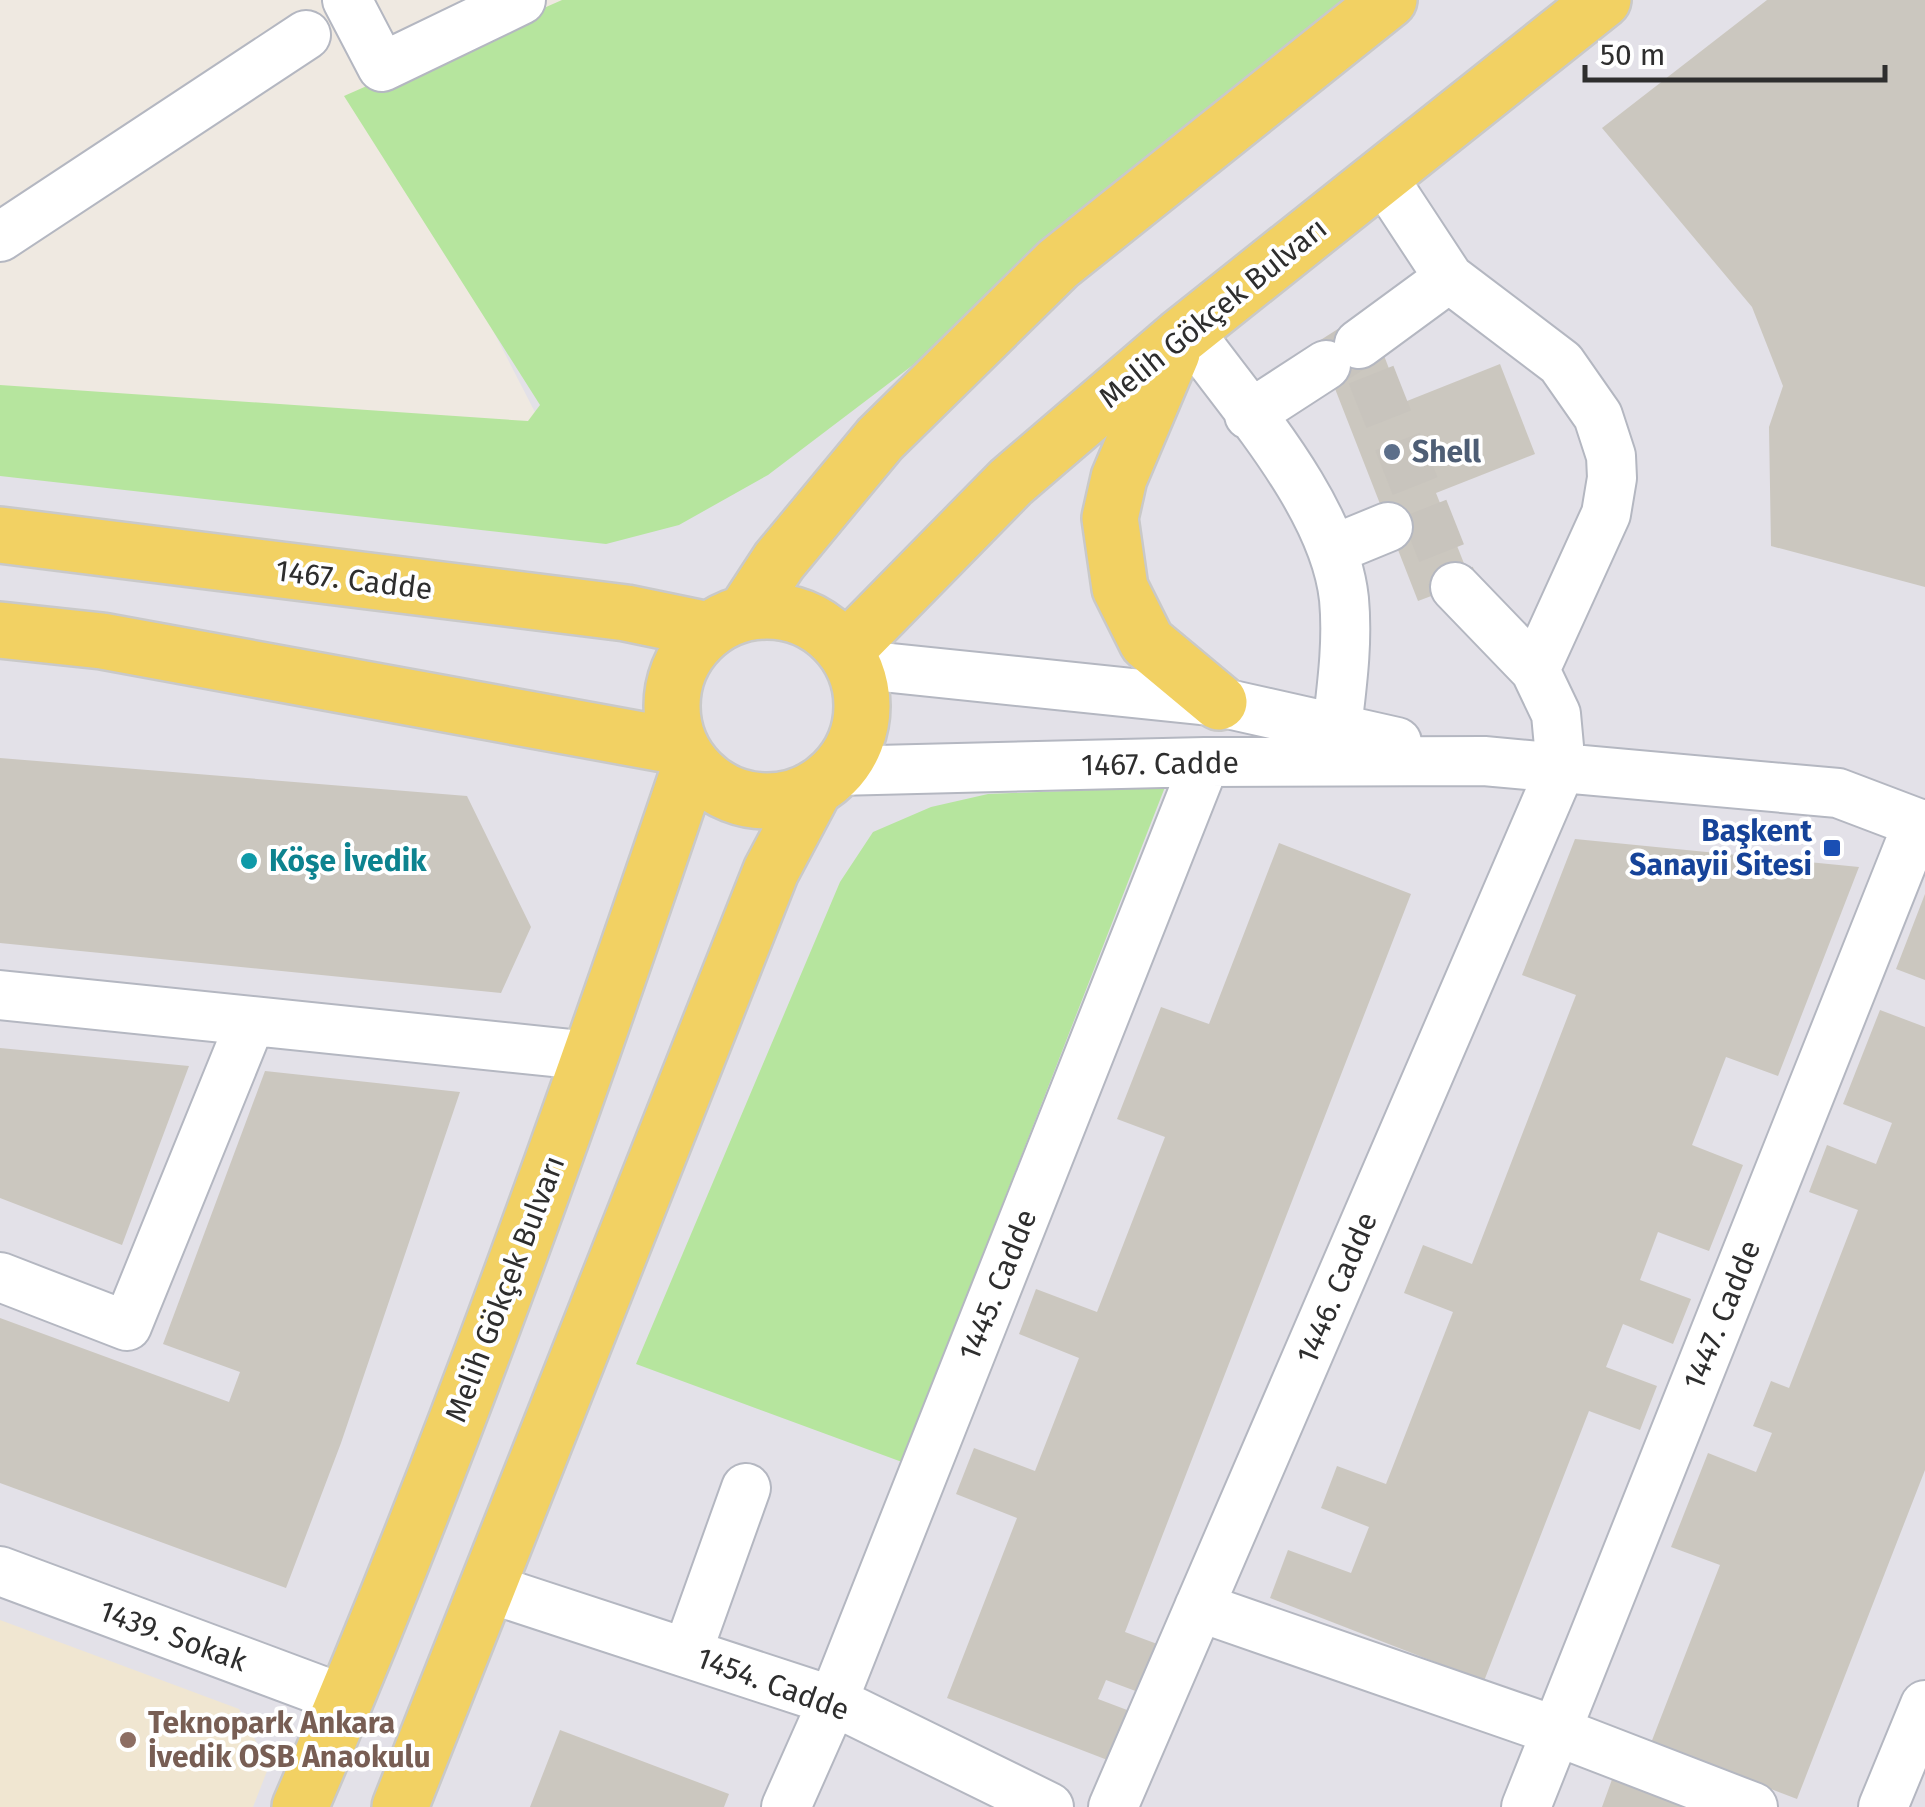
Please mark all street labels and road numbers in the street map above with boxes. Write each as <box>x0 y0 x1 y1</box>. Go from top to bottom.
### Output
street label: Melih Gökçek Bulvarı <box>1092 210 1334 416</box>
street label: 1467. Cadde <box>274 553 434 607</box>
street label: 1467. Cadde <box>1081 745 1239 783</box>
street label: Melih Gökçek Bulvarı <box>438 1151 572 1427</box>
street label: 1445. Cadde <box>951 1204 1045 1366</box>
street label: 1446. Cadde <box>1289 1207 1385 1369</box>
street label: 1447. Cadde <box>1676 1235 1768 1395</box>
street label: 1439. Sokak <box>94 1593 252 1680</box>
street label: 1454. Cadde <box>692 1640 854 1728</box>

